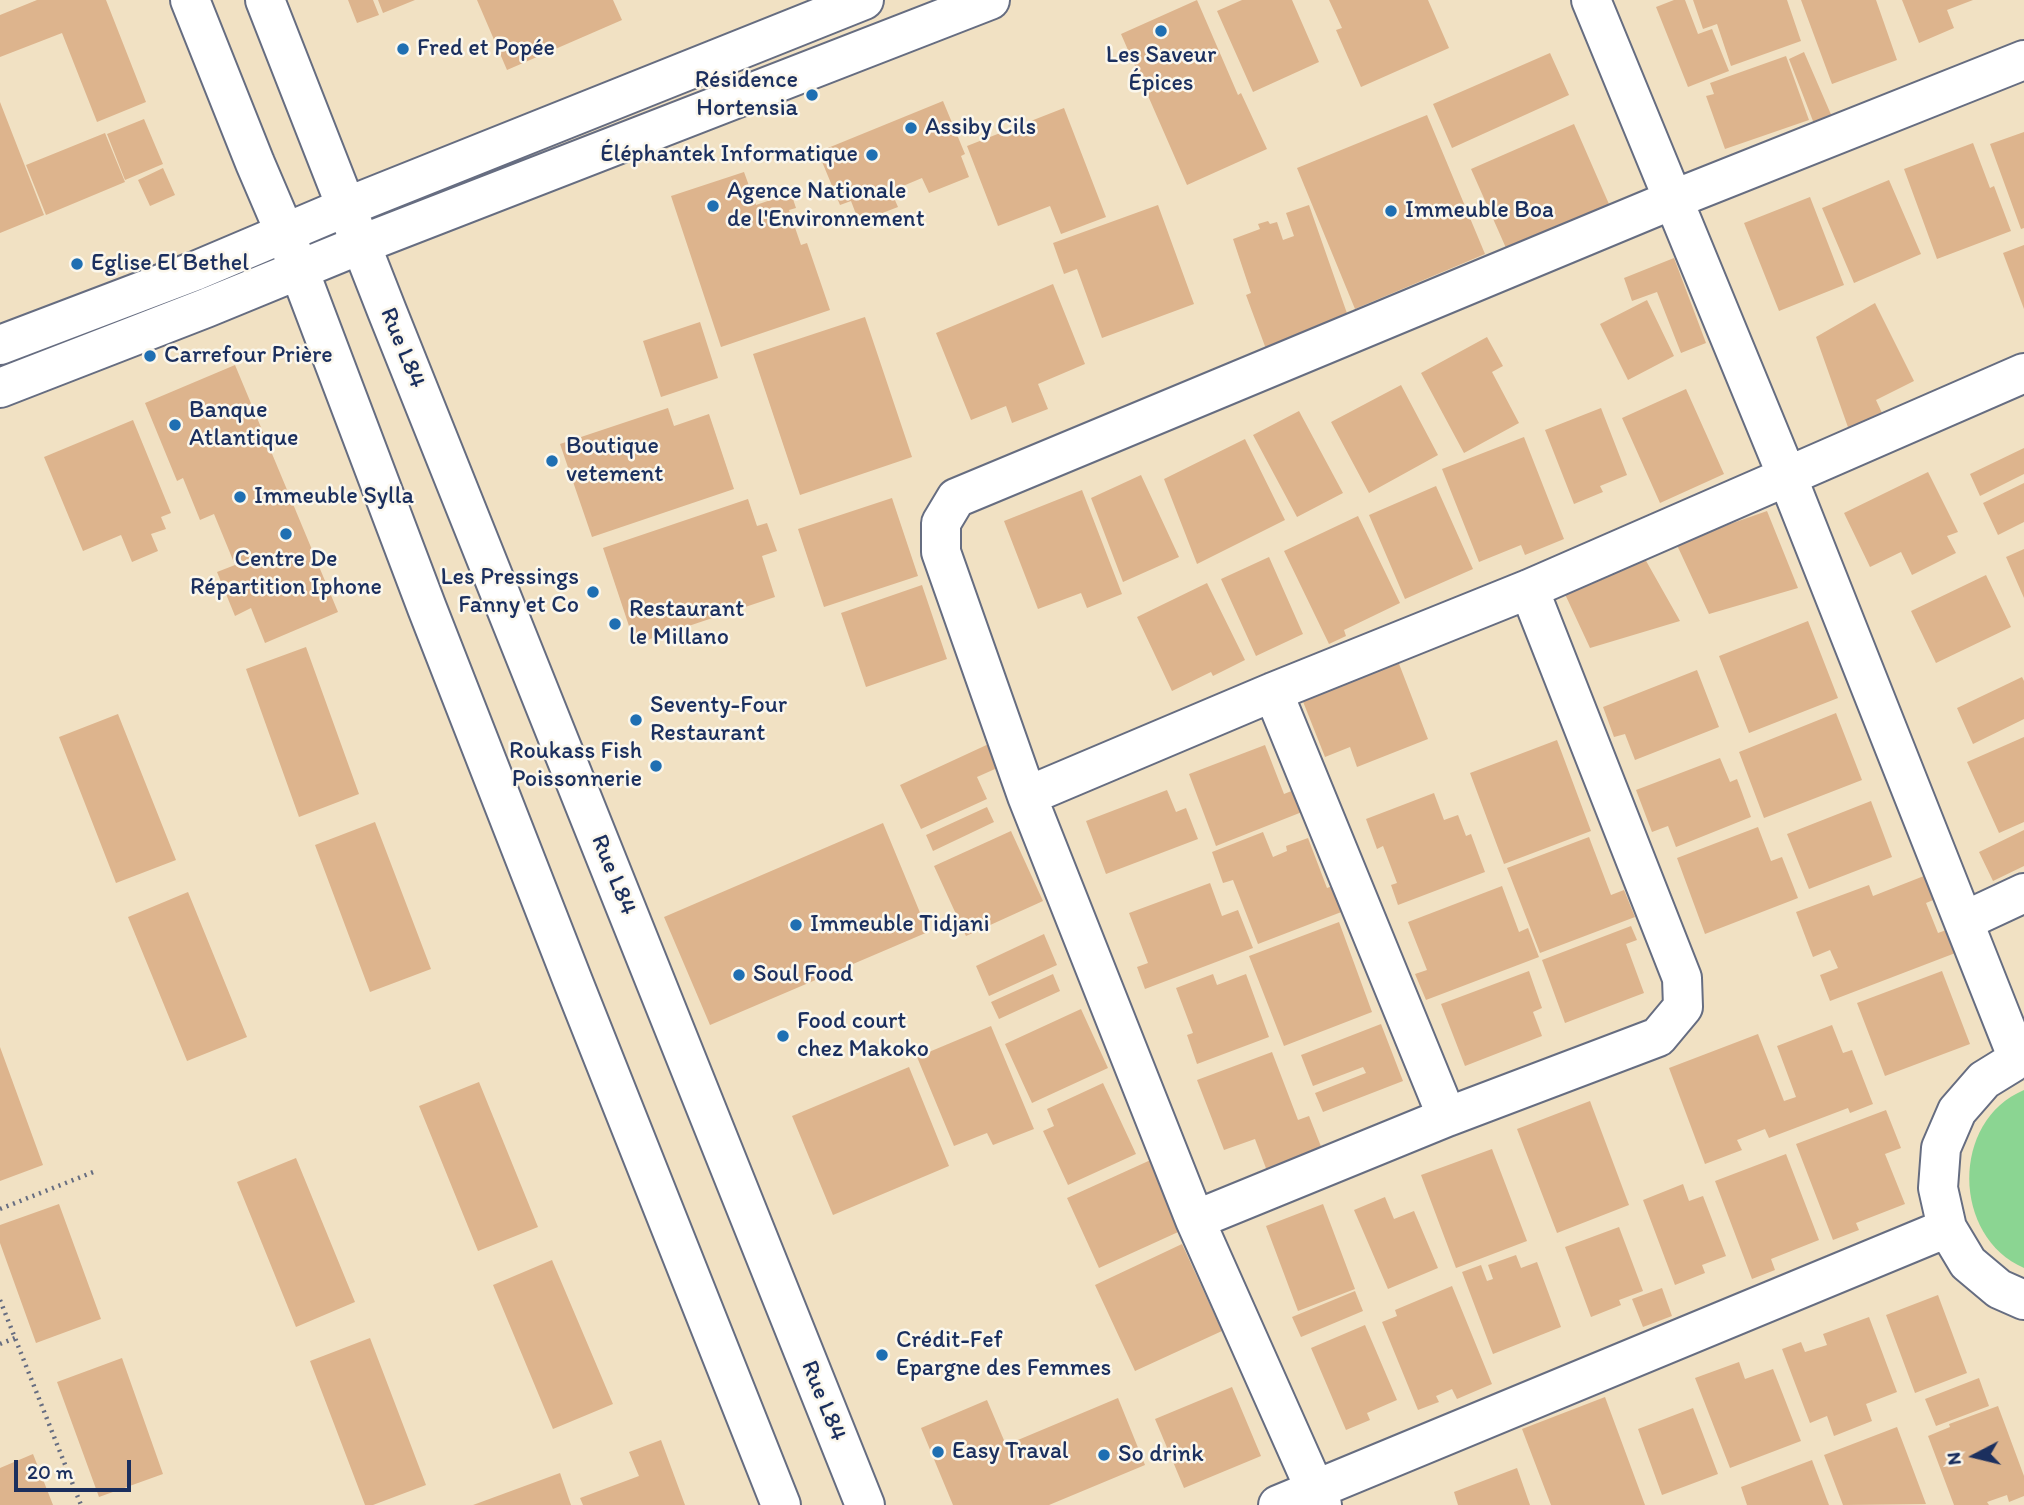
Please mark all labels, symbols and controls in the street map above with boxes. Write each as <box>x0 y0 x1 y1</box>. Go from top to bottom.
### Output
marker: Les Saveur Épices <box>1153 23 1169 39</box>
place label: Fred et Popée <box>417 35 555 63</box>
marker: Fred et Popée <box>395 41 411 57</box>
place label: Les Saveur Épices <box>1106 42 1216 98</box>
place label: Résidence Hortensia <box>695 67 798 123</box>
marker: Résidence Hortensia <box>804 87 820 103</box>
place label: Assiby Cils <box>925 114 1036 142</box>
marker: Assiby Cils <box>903 120 919 136</box>
place label: Éléphantek Informatique <box>600 141 858 169</box>
marker: Éléphantek Informatique <box>864 147 880 163</box>
place label: Agence Nationale de l'Environnement <box>727 178 925 234</box>
place label: Immeuble Boa <box>1405 197 1554 225</box>
marker: Agence Nationale de l'Environnement <box>705 198 721 214</box>
marker: Immeuble Boa <box>1383 203 1399 219</box>
place label: Eglise El Bethel <box>91 250 249 278</box>
marker: Eglise El Bethel <box>69 256 85 272</box>
street label: Rue L84 <box>373 304 431 392</box>
place label: Carrefour Prière <box>164 342 333 370</box>
marker: Carrefour Prière <box>142 348 158 364</box>
place label: Banque Atlantique <box>189 397 299 453</box>
marker: Banque Atlantique <box>167 417 183 433</box>
place label: Boutique vetement <box>566 433 663 489</box>
marker: Boutique vetement <box>544 453 560 469</box>
place label: Immeuble Sylla <box>254 483 414 511</box>
marker: Immeuble Sylla <box>232 489 248 505</box>
marker: Centre De Répartition Iphone <box>278 526 294 542</box>
place label: Centre De Répartition Iphone <box>190 546 382 602</box>
place label: Les Pressings Fanny et Co <box>440 564 579 620</box>
marker: Les Pressings Fanny et Co <box>585 584 601 600</box>
place label: Restaurant le Millano <box>629 596 744 652</box>
marker: Restaurant le Millano <box>607 616 623 632</box>
place label: Seventy-Four Restaurant <box>650 692 787 748</box>
marker: Seventy-Four Restaurant <box>628 712 644 728</box>
place label: Roukass Fish Poissonnerie <box>509 738 642 794</box>
marker: Roukass Fish Poissonnerie <box>648 758 664 774</box>
street label: Rue L84 <box>584 831 642 919</box>
place label: Immeuble Tidjani <box>810 911 990 939</box>
marker: Immeuble Tidjani <box>788 917 804 933</box>
place label: Soul Food <box>753 961 853 989</box>
marker: Soul Food <box>731 967 747 983</box>
place label: Food court chez Makoko <box>797 1008 929 1064</box>
marker: Food court chez Makoko <box>775 1028 791 1044</box>
place label: Crédit-Fef Epargne des Femmes <box>896 1327 1111 1383</box>
marker: Crédit-Fef Epargne des Femmes <box>874 1347 890 1363</box>
street label: Rue L84 <box>794 1357 852 1445</box>
north arrow <box>1940 1421 2010 1491</box>
place label: Easy Traval <box>952 1438 1069 1466</box>
place label: So drink <box>1118 1441 1204 1469</box>
marker: Easy Traval <box>930 1444 946 1460</box>
scale bar <box>18 1446 135 1490</box>
marker: So drink <box>1096 1447 1112 1463</box>
text: N <box>1941 1451 1966 1466</box>
text: 20 m <box>27 1459 73 1484</box>

